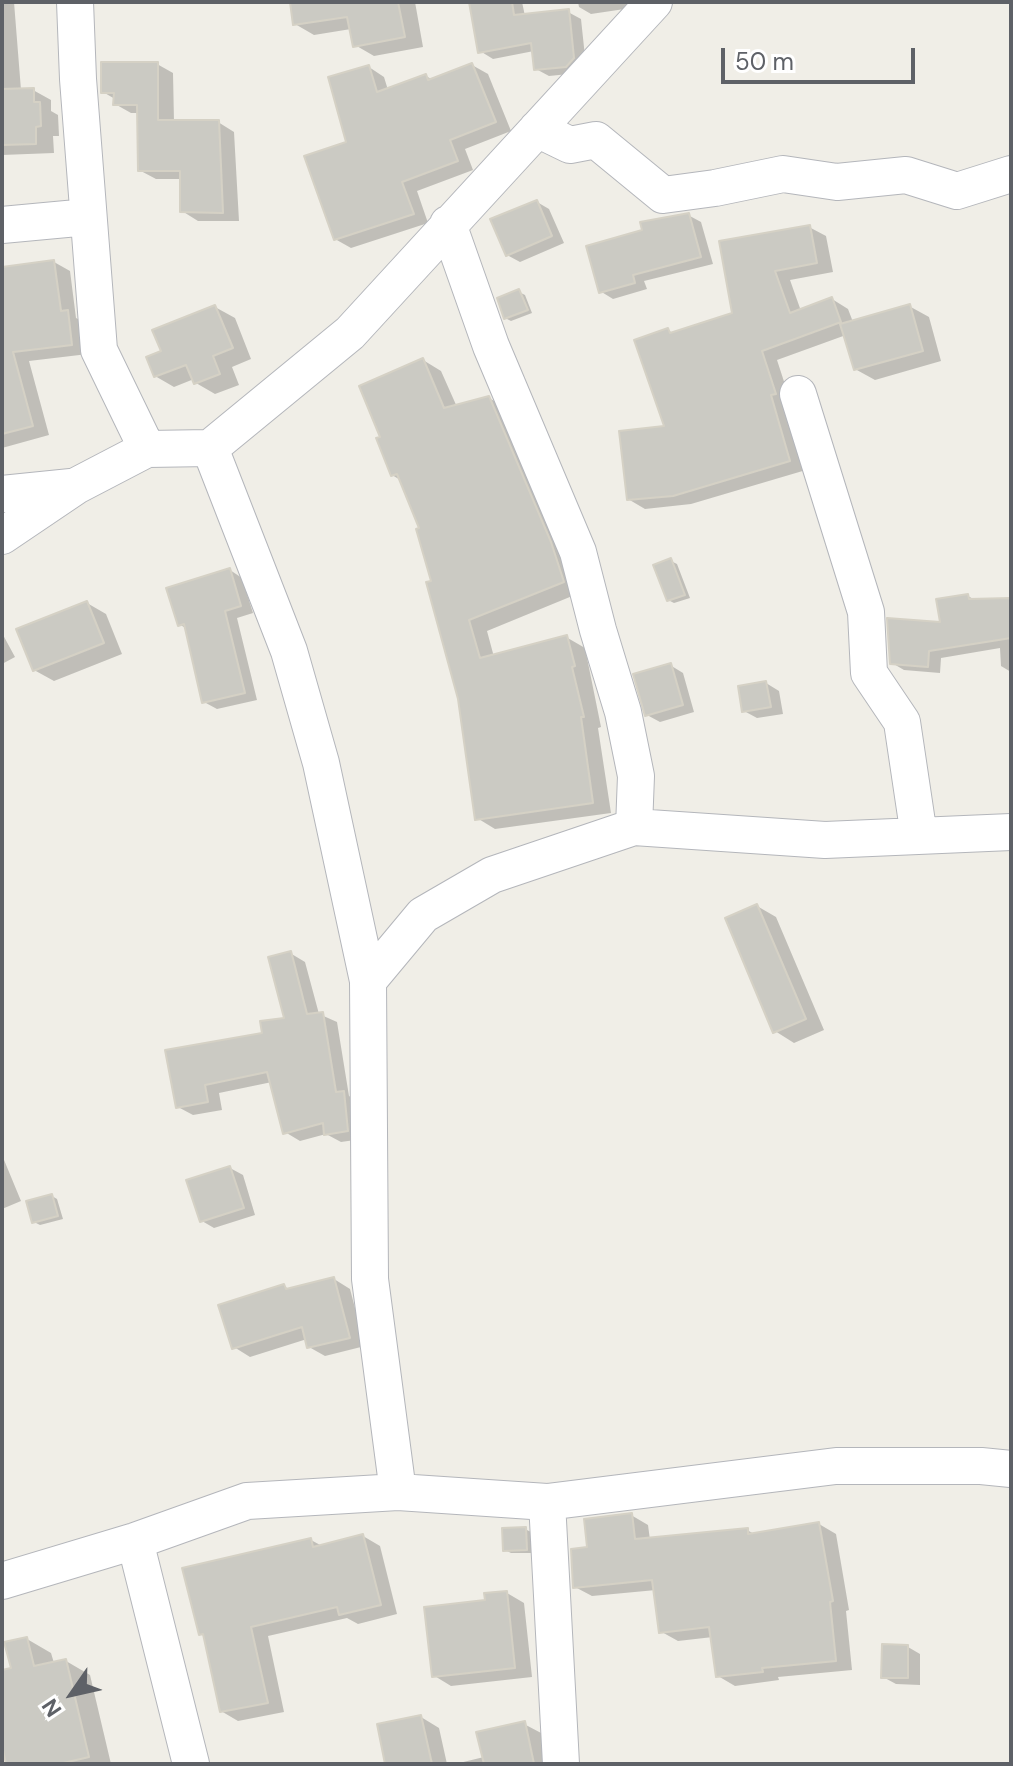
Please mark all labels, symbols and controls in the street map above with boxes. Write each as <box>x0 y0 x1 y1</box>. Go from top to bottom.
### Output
scale bar <box>725 32 919 82</box>
text: 50 m <box>735 46 794 77</box>
north arrow <box>32 1654 112 1734</box>
text: N <box>35 1693 68 1722</box>

